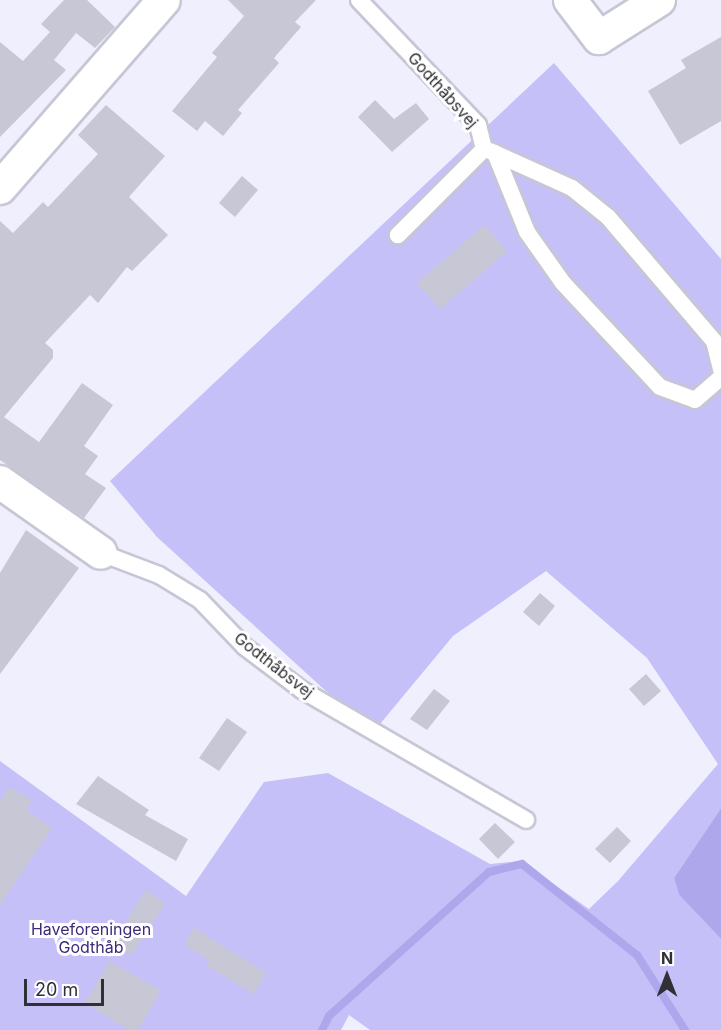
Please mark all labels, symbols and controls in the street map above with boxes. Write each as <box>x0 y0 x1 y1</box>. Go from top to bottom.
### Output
street label: Godthåbsvej <box>404 48 482 132</box>
street label: Godthåbsvej <box>231 628 317 702</box>
park label: Haveforeningen Godthåb <box>31 919 151 957</box>
north arrow <box>637 946 697 1006</box>
text: N <box>661 948 673 968</box>
scale bar <box>27 967 106 1005</box>
text: 20 m <box>35 979 78 1000</box>

